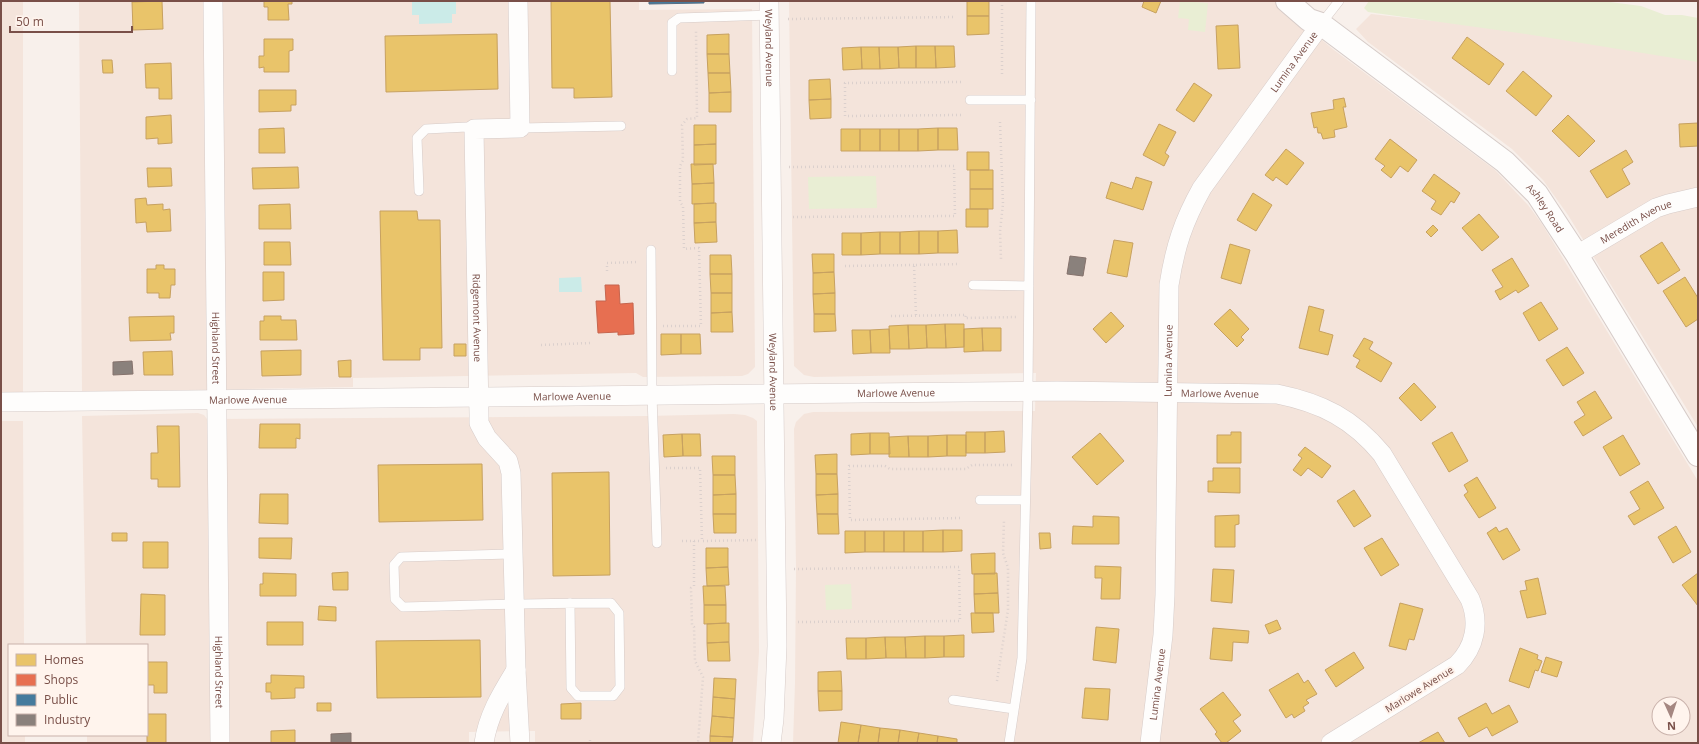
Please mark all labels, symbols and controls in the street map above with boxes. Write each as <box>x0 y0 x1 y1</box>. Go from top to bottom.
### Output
scale bar <box>10 8 132 34</box>
street label: Weyland Avenue <box>762 9 777 87</box>
text: 50 m <box>16 13 44 30</box>
street label: Lumina Avenue <box>1267 28 1321 95</box>
street label: Ashley Road <box>1523 180 1567 235</box>
street label: Meredith Avenue <box>1597 196 1673 247</box>
street label: Ridgemont Avenue <box>470 274 485 363</box>
street label: Highland Street <box>209 312 224 385</box>
street label: Lumina Avenue <box>1161 324 1175 397</box>
street label: Weyland Avenue <box>766 333 781 411</box>
street label: Marlowe Avenue <box>857 385 935 400</box>
street label: Marlowe Avenue <box>1181 386 1259 401</box>
street label: Marlowe Avenue <box>533 389 611 403</box>
street label: Marlowe Avenue <box>209 392 287 407</box>
street label: Highland Street <box>212 636 227 709</box>
legend <box>8 644 148 736</box>
street label: Lumina Avenue <box>1146 647 1168 721</box>
text: Homes <box>44 651 84 668</box>
street label: Marlowe Avenue <box>1382 662 1456 716</box>
text: Shops <box>44 671 79 688</box>
text: Public <box>44 691 78 708</box>
north arrow <box>1651 696 1691 736</box>
text: Industry <box>44 711 91 728</box>
text: N <box>1667 719 1676 734</box>

